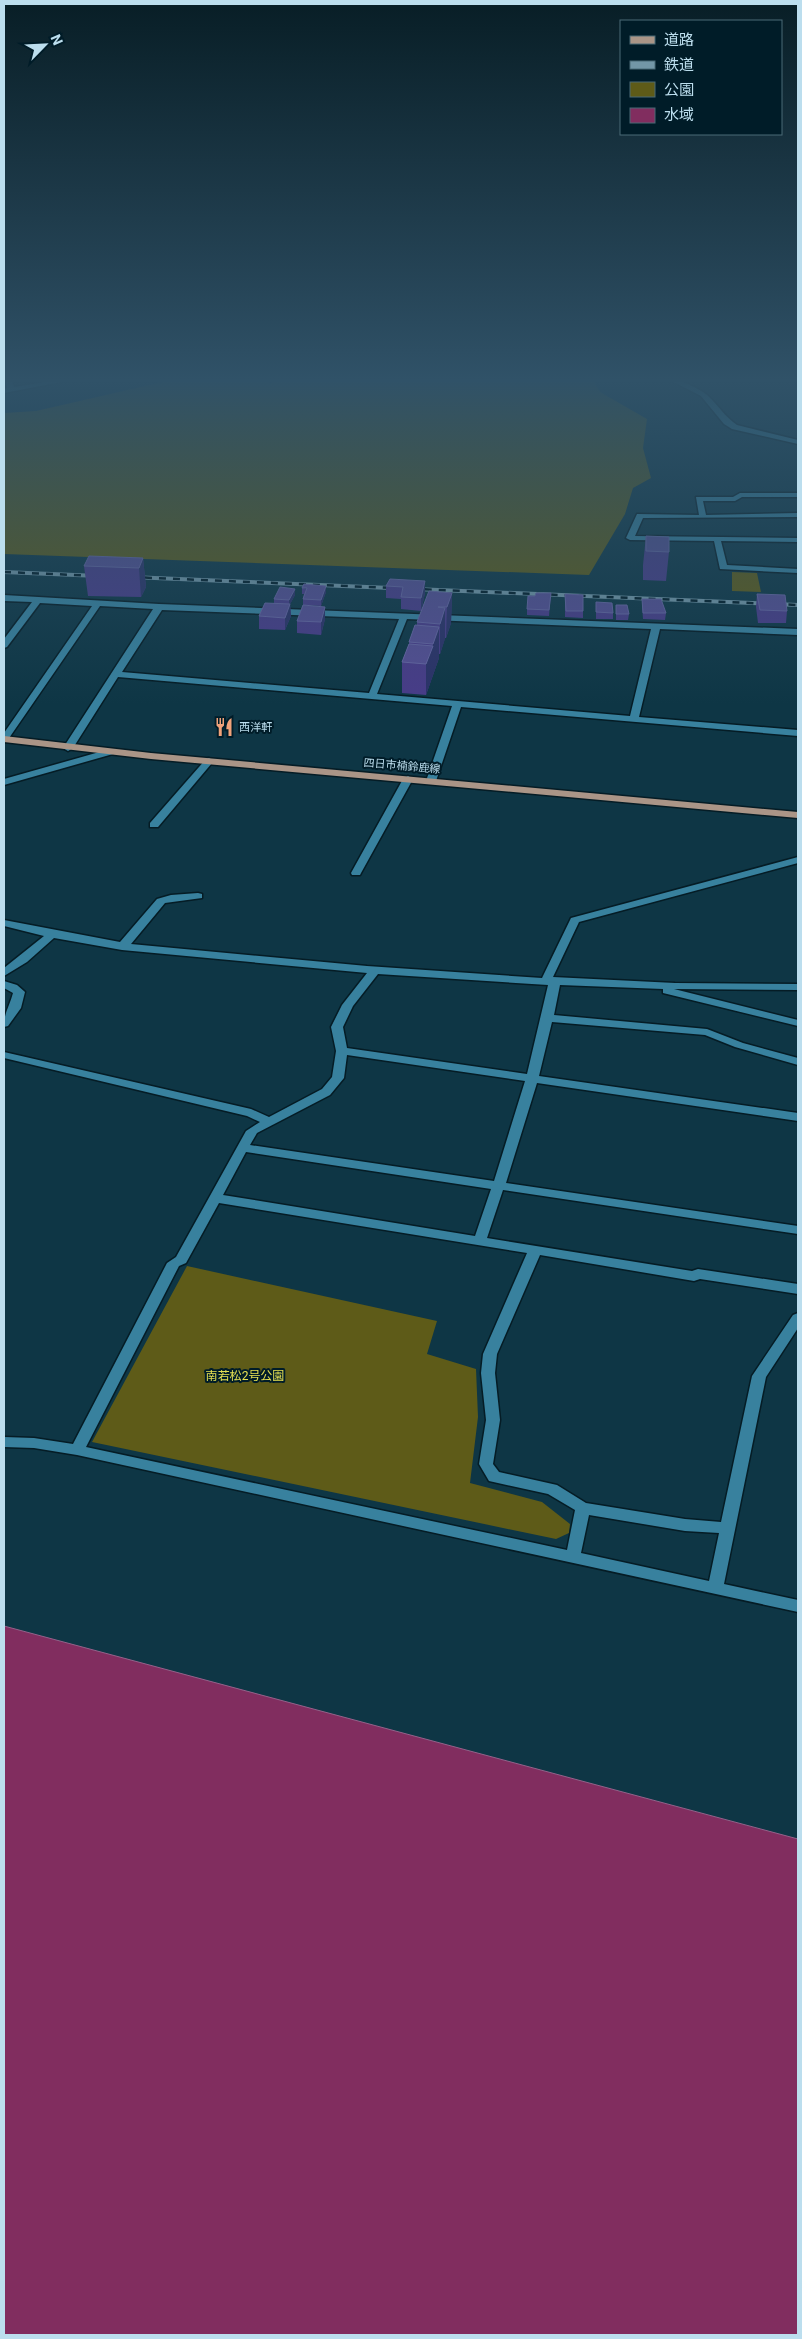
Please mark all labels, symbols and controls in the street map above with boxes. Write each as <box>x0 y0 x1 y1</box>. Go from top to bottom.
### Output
north arrow <box>20 20 70 70</box>
legend <box>620 20 782 135</box>
text: 道路 <box>664 31 694 49</box>
text: N <box>48 32 66 47</box>
text: 鉄道 <box>664 56 694 74</box>
text: 公園 <box>664 81 694 99</box>
text: 水域 <box>664 106 694 124</box>
restaurant icon: 西洋軒 <box>213 716 235 738</box>
place label: 西洋軒 <box>239 721 273 734</box>
street label: 四日市楠鈴鹿線 <box>363 756 441 776</box>
park label: 南若松2号公園 <box>206 1369 284 1383</box>

